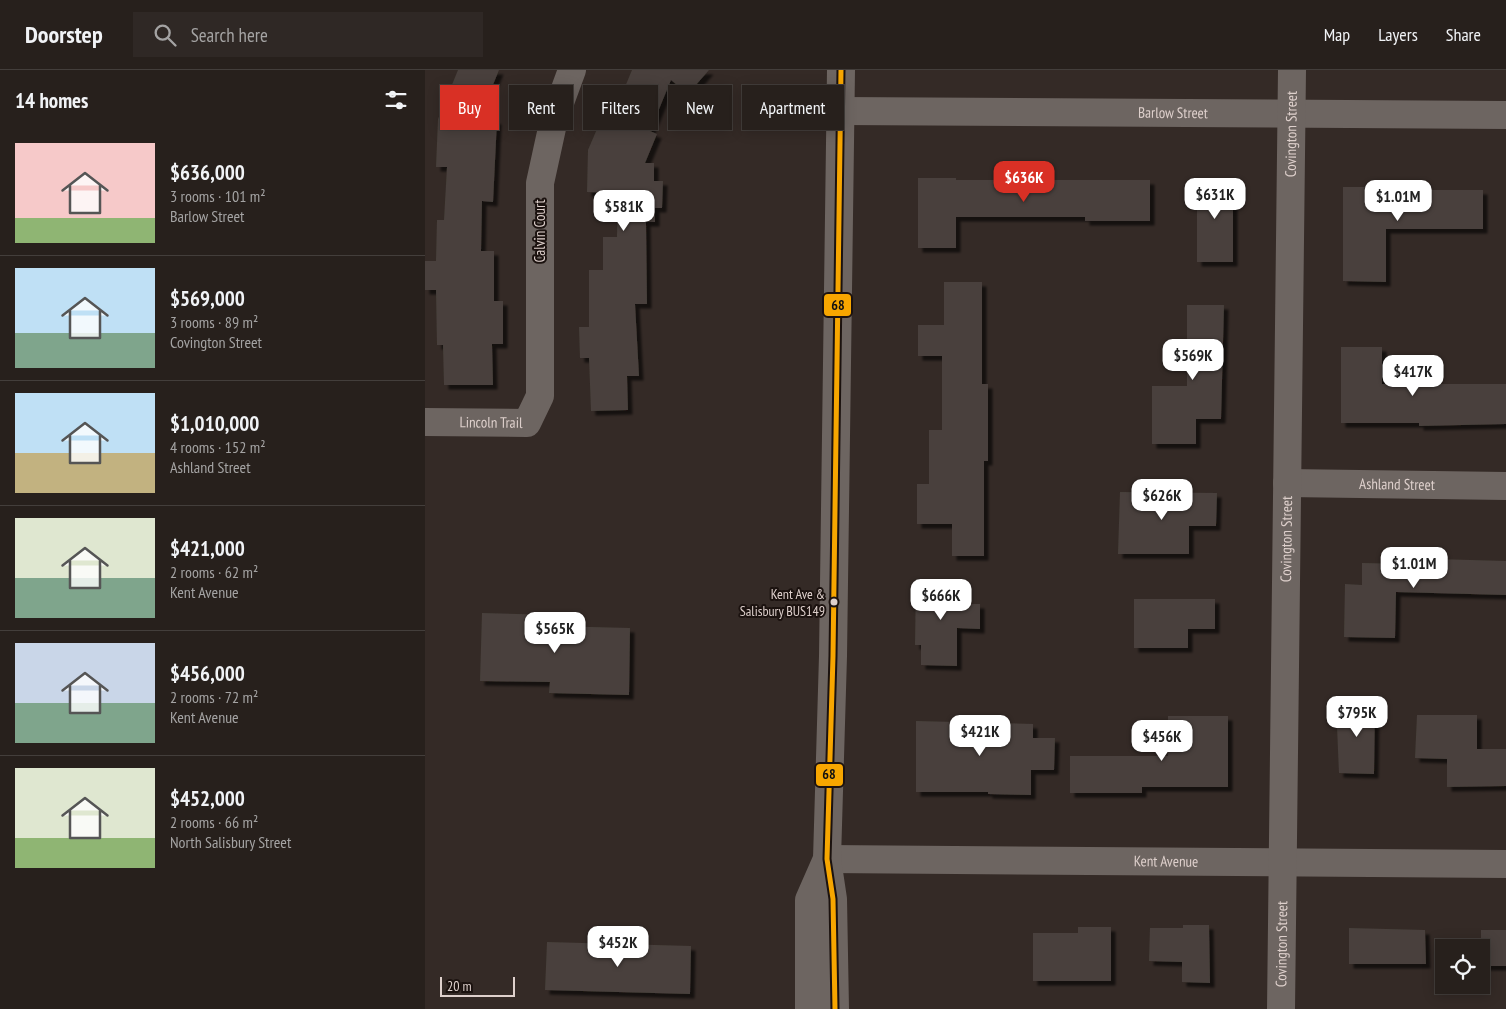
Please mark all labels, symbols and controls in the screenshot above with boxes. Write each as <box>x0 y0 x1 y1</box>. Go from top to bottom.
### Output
search box <box>133 12 483 57</box>
text: Doorstep <box>25 19 103 50</box>
icon: search <box>151 21 179 49</box>
text: Search here <box>191 23 268 47</box>
text: Map <box>1324 23 1350 46</box>
text: Layers <box>1378 23 1418 46</box>
text: Share <box>1446 23 1481 46</box>
chip: Buy <box>440 85 499 130</box>
chip: Rent <box>509 85 573 130</box>
chip: Filters <box>583 85 658 130</box>
chip: New <box>668 85 732 130</box>
chip: Apartment <box>742 85 844 130</box>
icon: filters <box>382 86 410 114</box>
text: 14 homes <box>15 87 88 114</box>
street label: Covington Street <box>1281 91 1301 177</box>
street label: Barlow Street <box>1138 103 1208 122</box>
text: $636,000 <box>170 159 245 186</box>
pin: $636K <box>989 160 1059 203</box>
icon: home <box>55 163 115 223</box>
text: $636K <box>1005 167 1043 187</box>
pin: $631K <box>1180 178 1250 220</box>
pin: $1.01M <box>1357 180 1439 222</box>
text: $631K <box>1196 184 1234 204</box>
text: 3 rooms · 101 m² <box>170 186 266 206</box>
text: $1.01M <box>1376 186 1420 206</box>
pin: $581K <box>589 190 659 232</box>
text: $581K <box>605 196 643 216</box>
street label: Calvin Court <box>530 199 549 263</box>
text: Barlow Street <box>170 206 244 226</box>
text: $569,000 <box>170 285 245 312</box>
icon: home <box>55 288 115 348</box>
line badge: 68 <box>823 293 852 317</box>
text: 68 <box>831 296 845 314</box>
text: 3 rooms · 89 m² <box>170 312 258 332</box>
text: Covington Street <box>170 332 262 352</box>
pin: $569K <box>1158 338 1228 381</box>
text: $569K <box>1174 345 1212 365</box>
pin: $417K <box>1378 354 1448 397</box>
text: $417K <box>1394 361 1432 381</box>
text: $1,010,000 <box>170 410 259 437</box>
street label: Lincoln Trail <box>459 412 523 432</box>
icon: home <box>55 413 115 473</box>
text: 4 rooms · 152 m² <box>170 437 266 457</box>
text: Ashland Street <box>170 457 251 477</box>
street label: Ashland Street <box>1359 474 1435 494</box>
pin: $626K <box>1127 478 1197 521</box>
text: $626K <box>1143 485 1181 505</box>
street label: Covington Street <box>1276 496 1296 582</box>
text: $421,000 <box>170 535 245 562</box>
icon: home <box>55 538 115 598</box>
pin: $1.01M <box>1373 546 1455 589</box>
text: $1.01M <box>1392 553 1436 573</box>
text: 2 rooms · 62 m² <box>170 562 258 582</box>
pin: $666K <box>906 578 976 621</box>
text: Kent Avenue <box>170 582 239 602</box>
place label: Kent Ave & Salisbury BUS149 <box>740 585 825 620</box>
text: $666K <box>922 585 960 605</box>
marker: Kent Ave & Salisbury BUS149 <box>829 597 839 607</box>
pin: $565K <box>520 612 590 654</box>
text: $565K <box>536 618 574 638</box>
text: $456,000 <box>170 660 245 687</box>
icon: home <box>55 663 115 723</box>
text: 2 rooms · 72 m² <box>170 687 258 707</box>
pin: $795K <box>1322 696 1392 738</box>
text: $795K <box>1338 702 1376 722</box>
text: Kent Avenue <box>170 707 239 727</box>
pin: $421K <box>945 714 1015 757</box>
pin: $456K <box>1127 720 1197 762</box>
text: $421K <box>961 721 999 741</box>
text: $456K <box>1143 726 1181 746</box>
line badge: 68 <box>815 763 844 787</box>
text: 68 <box>822 765 836 783</box>
text: $452,000 <box>170 785 245 812</box>
icon: home <box>55 788 115 848</box>
text: 2 rooms · 66 m² <box>170 812 258 832</box>
text: North Salisbury Street <box>170 832 291 852</box>
street label: Kent Avenue <box>1134 851 1198 871</box>
street label: Covington Street <box>1271 901 1291 987</box>
pin: $452K <box>583 926 653 968</box>
text: $452K <box>599 932 637 952</box>
map controls <box>1435 939 1490 994</box>
button: locate <box>1435 939 1490 994</box>
scale bar <box>440 974 515 997</box>
text: 20 m <box>447 977 472 995</box>

